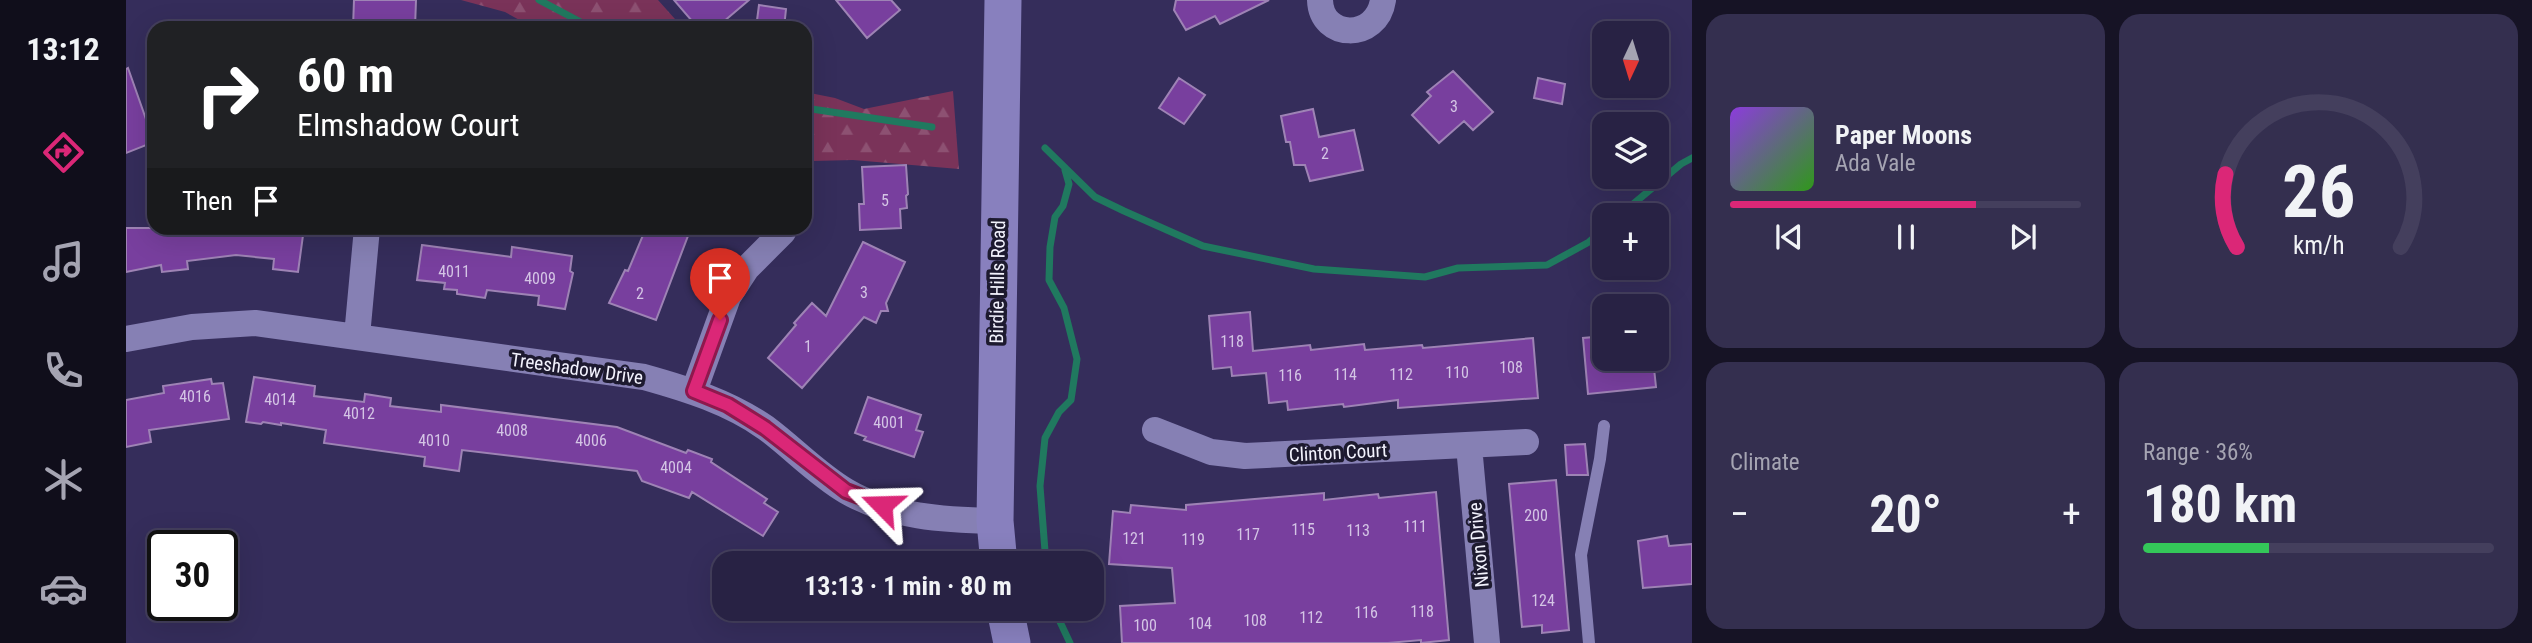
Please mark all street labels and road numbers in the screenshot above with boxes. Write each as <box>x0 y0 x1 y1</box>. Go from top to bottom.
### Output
street label: Birdie Hills Road <box>985 220 1010 344</box>
street label: Treeshadow Drive <box>509 348 645 389</box>
street label: Clinton Court <box>1288 438 1388 467</box>
street label: Nixon Drive <box>1463 501 1494 588</box>

